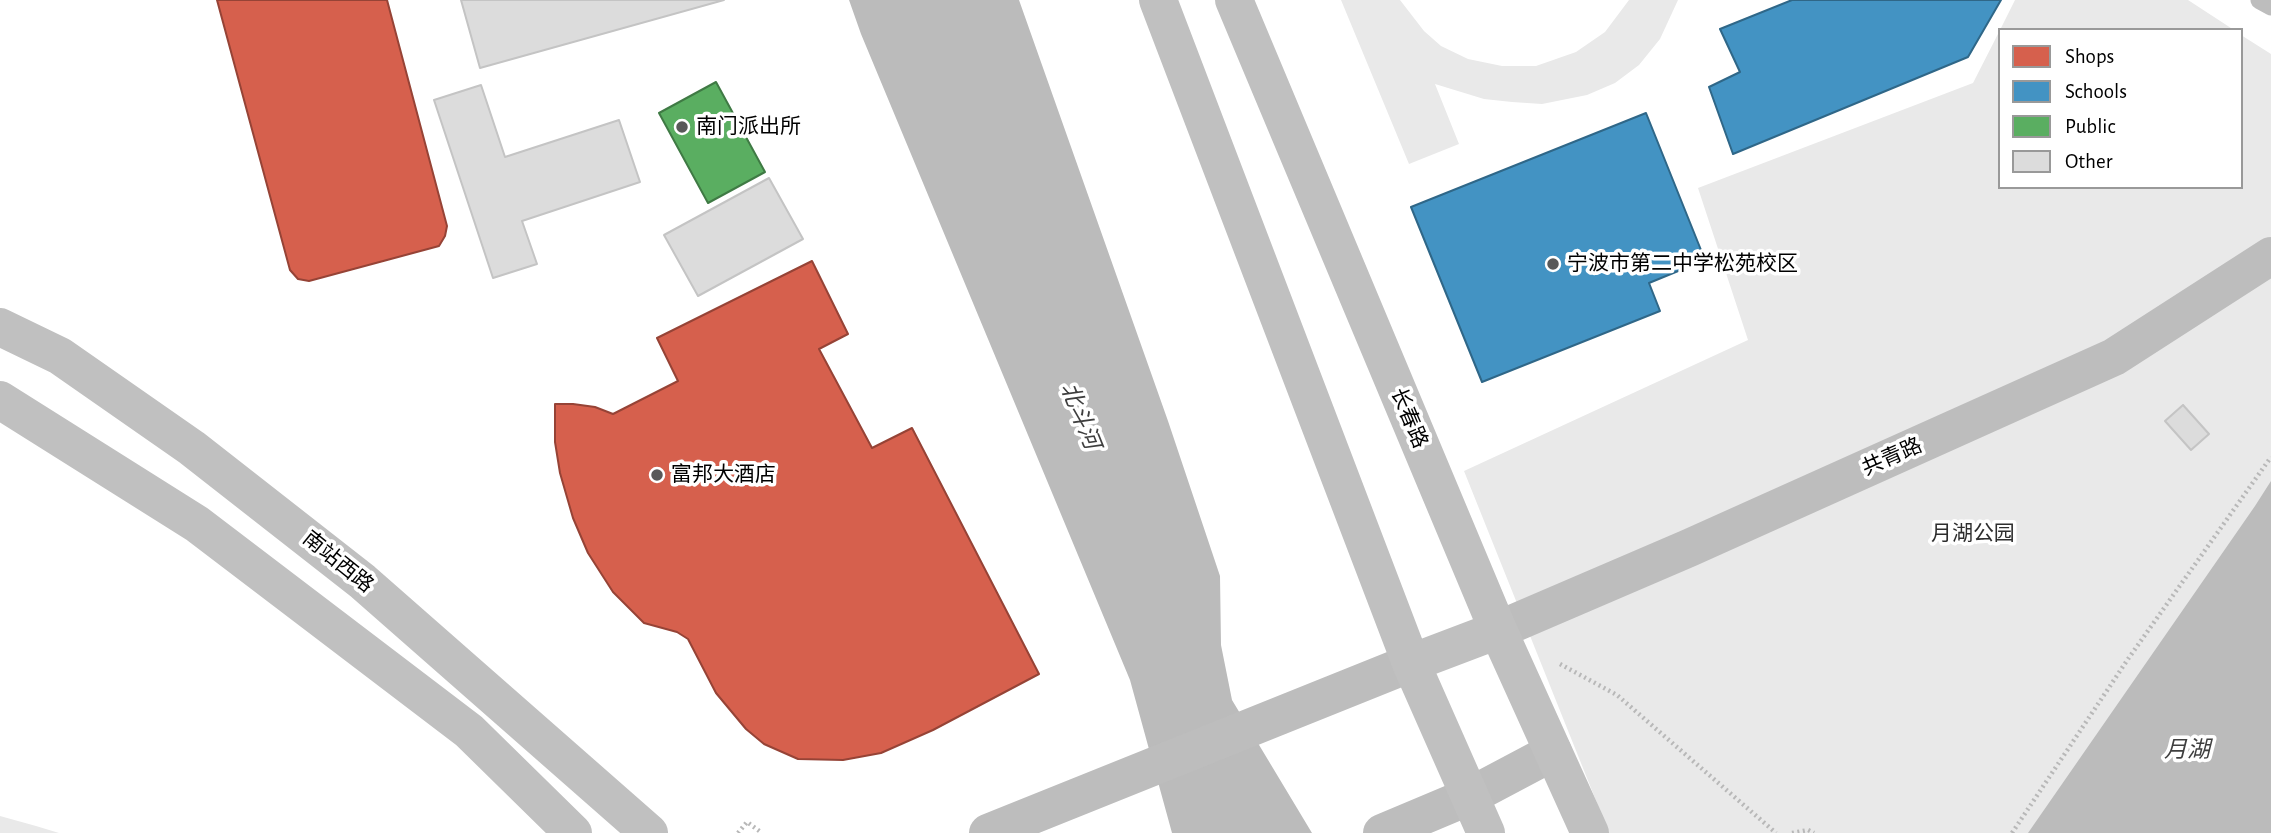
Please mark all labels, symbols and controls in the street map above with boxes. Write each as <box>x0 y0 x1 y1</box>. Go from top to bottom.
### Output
legend <box>1998 28 2243 189</box>
text: Shops <box>2065 46 2114 67</box>
text: Schools <box>2065 81 2127 102</box>
place label: 南门派出所 <box>696 114 801 140</box>
text: Public <box>2065 116 2115 137</box>
marker: 南门派出所 <box>674 119 690 135</box>
text: Other <box>2065 151 2112 172</box>
place label: 宁波市第二中学松苑校区 <box>1567 251 1798 277</box>
marker: 宁波市第二中学松苑校区 <box>1545 256 1561 272</box>
water label: 北斗河 <box>1054 379 1106 453</box>
street label: 长春路 <box>1385 384 1433 452</box>
street label: 共青路 <box>1858 433 1926 481</box>
place label: 富邦大酒店 <box>671 462 776 488</box>
marker: 富邦大酒店 <box>649 467 665 483</box>
park label: 月湖公园 <box>1931 521 2015 547</box>
street label: 南站西路 <box>297 526 379 598</box>
water label: 月湖 <box>2164 736 2210 764</box>

